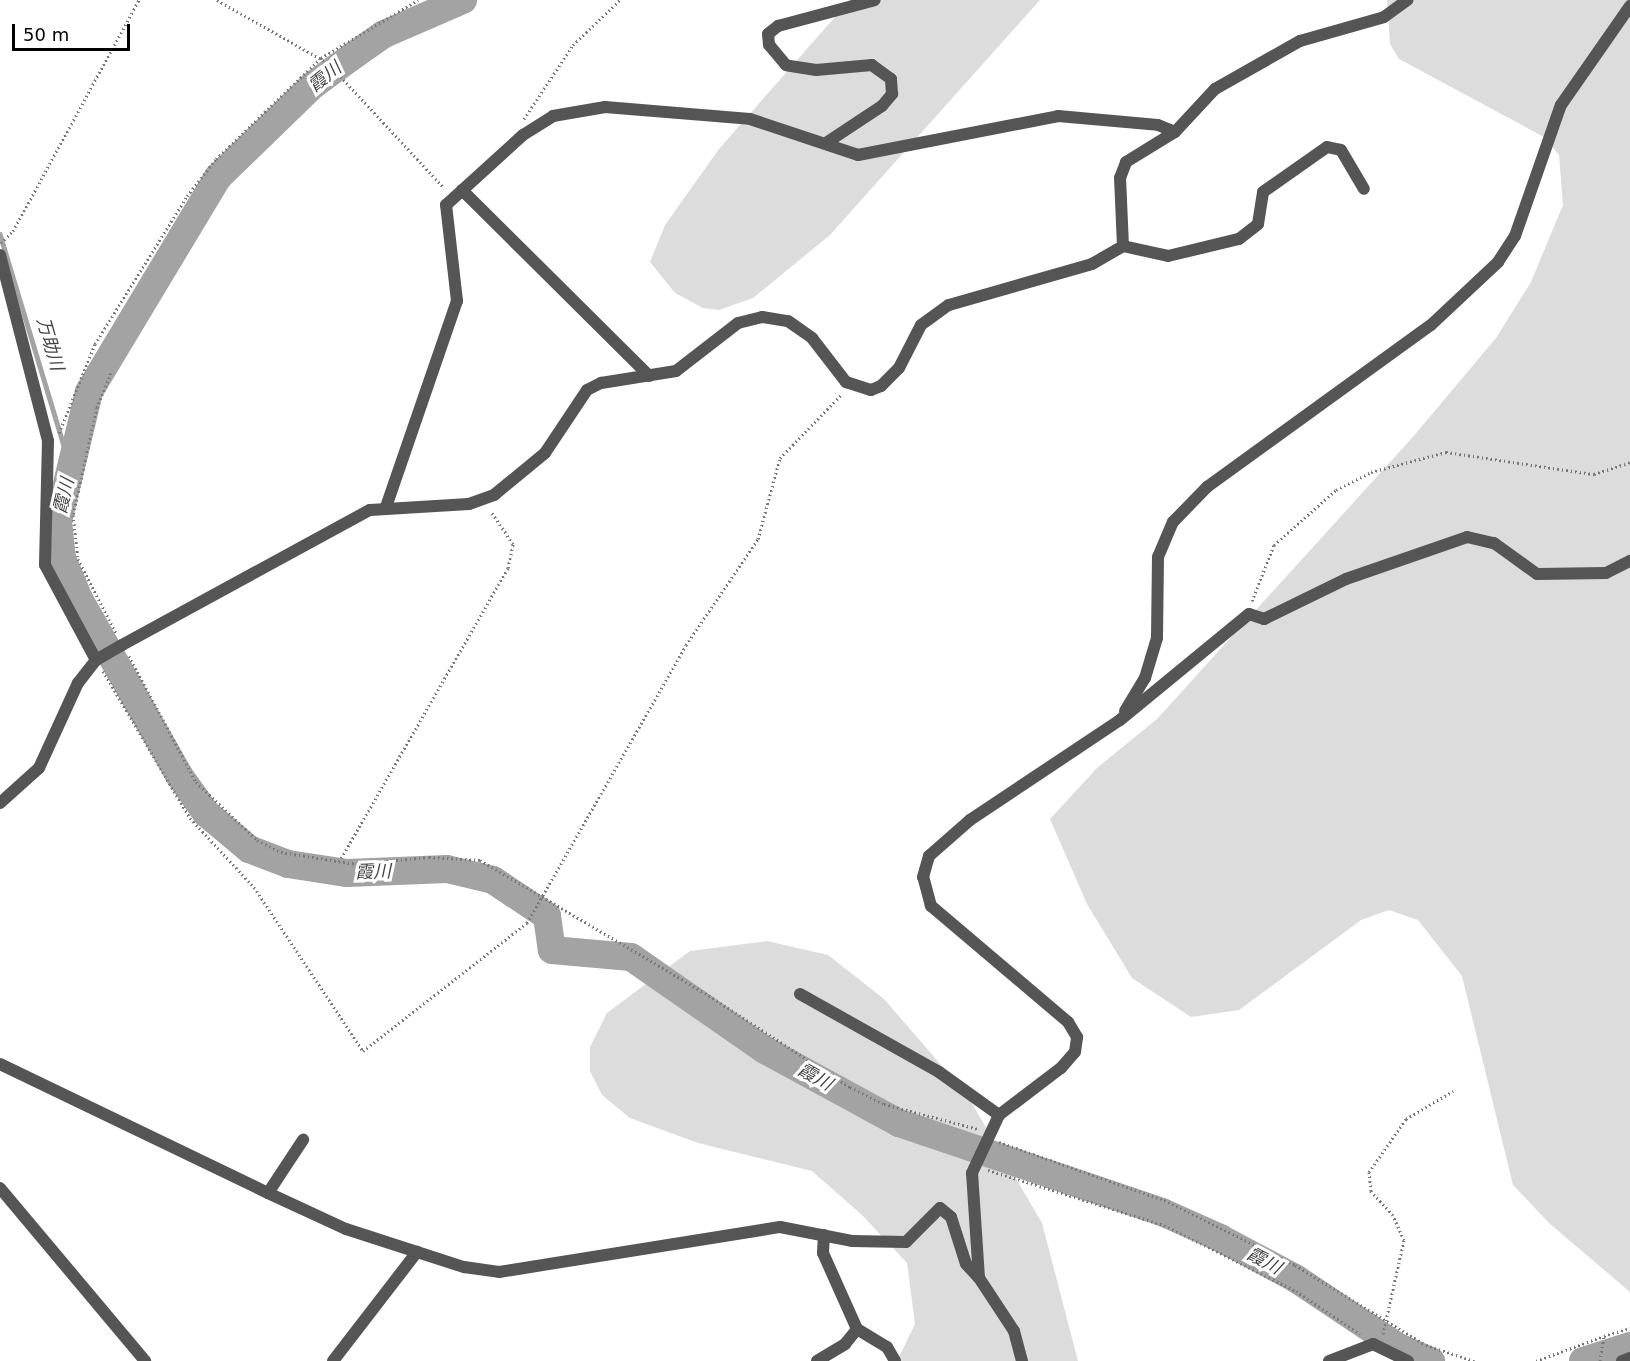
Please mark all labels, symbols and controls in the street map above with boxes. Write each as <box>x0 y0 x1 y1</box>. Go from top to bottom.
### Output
scale bar <box>15 12 134 50</box>
text: 50 m <box>23 24 69 45</box>
water label: 霞川 <box>304 57 346 97</box>
water label: 万助川 <box>32 315 68 373</box>
water label: 霞川 <box>49 476 79 516</box>
water label: 霞川 <box>355 861 391 883</box>
water label: 霞川 <box>794 1059 836 1095</box>
water label: 霞川 <box>1243 1243 1285 1279</box>

